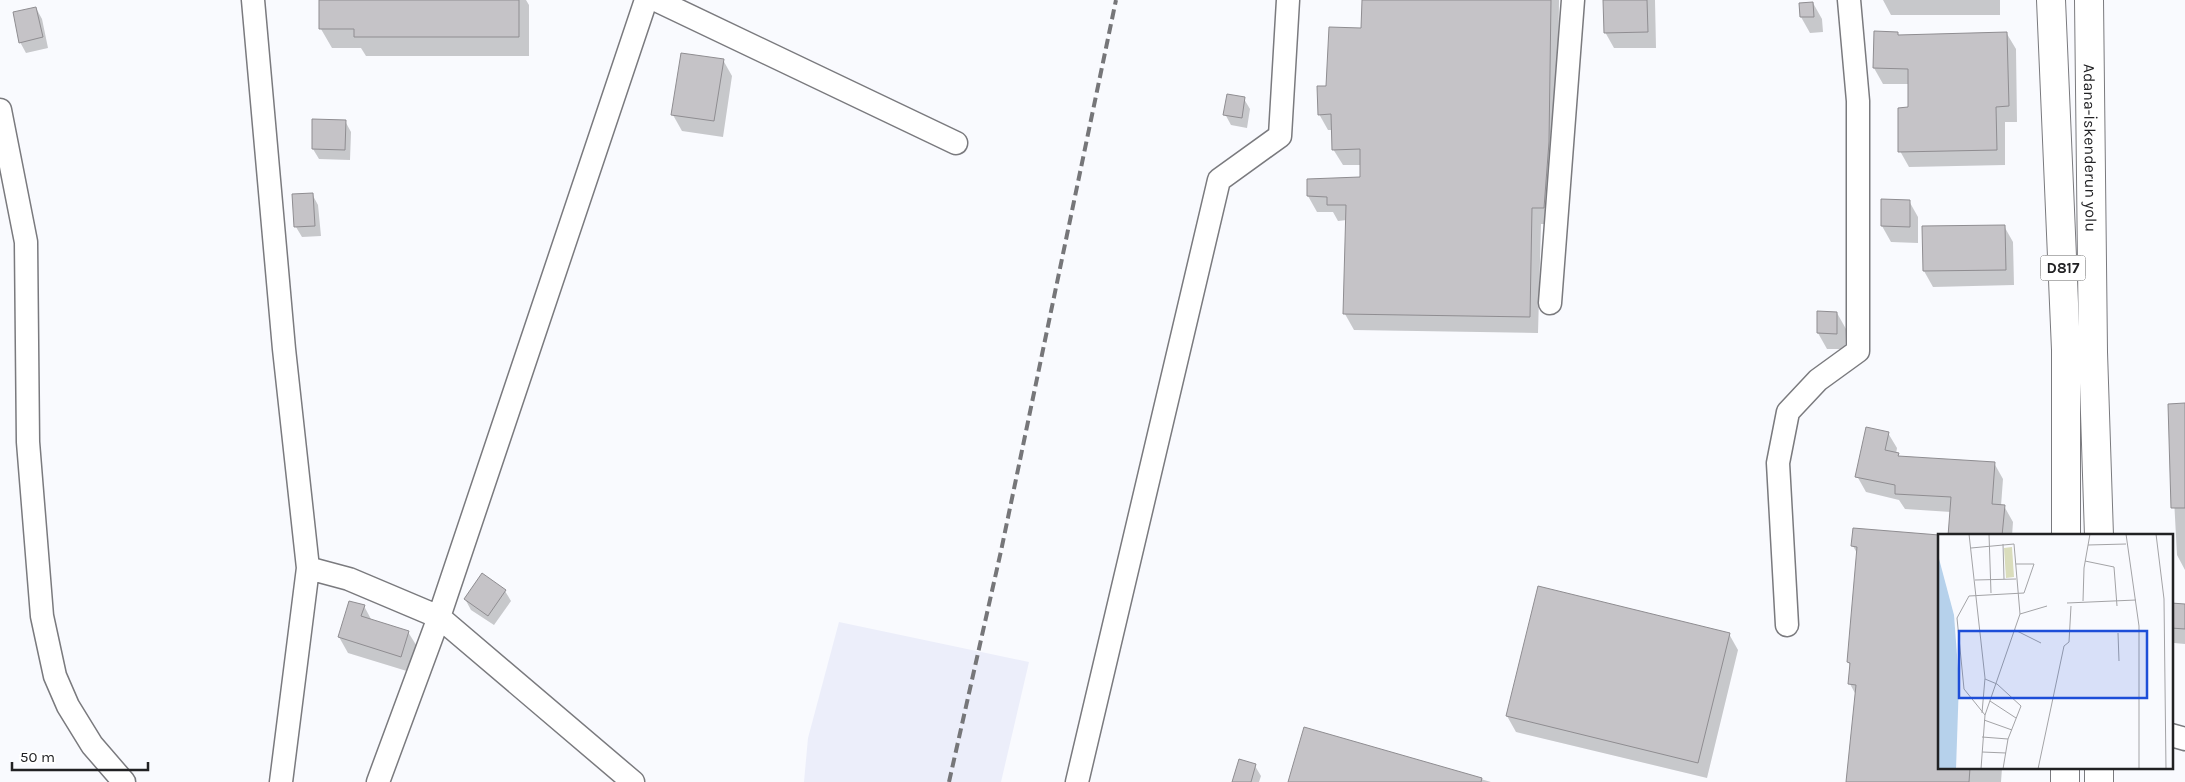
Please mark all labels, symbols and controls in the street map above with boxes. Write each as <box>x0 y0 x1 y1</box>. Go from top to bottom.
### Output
street label: Adana-İskenderun yolu <box>2080 64 2101 232</box>
road number: D817 <box>2040 256 2086 280</box>
inset map <box>1938 534 2172 770</box>
scale bar <box>12 740 149 772</box>
text: 50 m <box>20 748 55 766</box>

